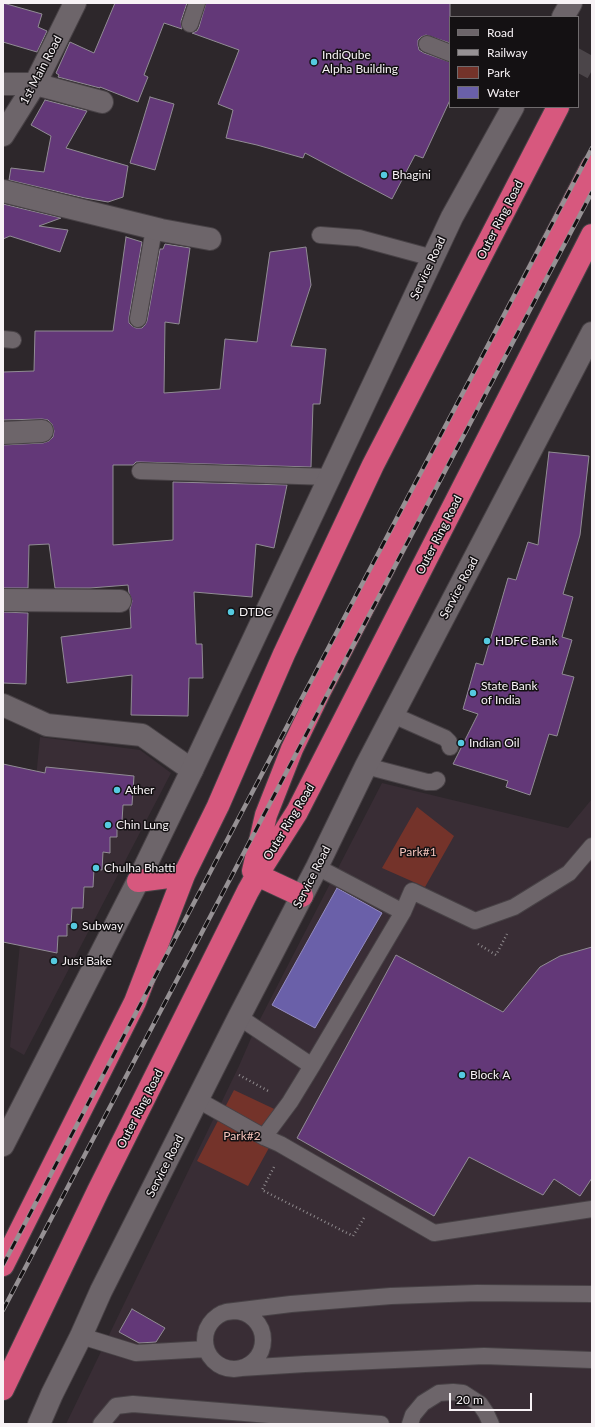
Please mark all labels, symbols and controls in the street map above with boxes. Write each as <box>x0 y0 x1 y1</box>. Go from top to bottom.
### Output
legend <box>449 16 579 108</box>
text: Road <box>487 25 514 40</box>
street label: 1st Main Road <box>17 33 65 107</box>
text: Railway <box>487 45 527 60</box>
place label: IndiQube Alpha Building <box>322 48 398 76</box>
marker: IndiQube Alpha Building <box>309 57 319 67</box>
text: Park <box>487 65 510 80</box>
text: Water <box>487 85 520 100</box>
place label: Bhagini <box>392 168 431 182</box>
marker: Bhagini <box>379 170 389 180</box>
street label: Outer Ring Road <box>474 178 526 262</box>
street label: Service Road <box>407 234 449 302</box>
street label: Outer Ring Road <box>413 493 465 577</box>
street label: Service Road <box>437 555 481 621</box>
place label: DTDC <box>239 605 272 619</box>
marker: DTDC <box>226 607 236 617</box>
place label: HDFC Bank <box>495 634 558 648</box>
marker: HDFC Bank <box>482 636 492 646</box>
place label: State Bank of India <box>481 679 538 707</box>
marker: State Bank of India <box>468 688 478 698</box>
place label: Indian Oil <box>469 736 520 750</box>
marker: Indian Oil <box>456 738 466 748</box>
street label: Outer Ring Road <box>260 781 318 863</box>
place label: Ather <box>125 783 154 797</box>
marker: Ather <box>112 785 122 795</box>
place label: Chin Lung <box>116 818 169 832</box>
marker: Chin Lung <box>103 820 113 830</box>
street label: Service Road <box>290 843 334 911</box>
park label: Park#1 <box>399 845 437 859</box>
place label: Chulha Bhatti <box>104 861 175 875</box>
marker: Chulha Bhatti <box>91 863 101 873</box>
place label: Subway <box>82 919 123 933</box>
marker: Subway <box>69 921 79 931</box>
place label: Just Bake <box>62 954 112 968</box>
marker: Just Bake <box>49 956 59 966</box>
street label: Outer Ring Road <box>114 1067 166 1151</box>
place label: Block A <box>470 1068 510 1082</box>
marker: Block A <box>457 1070 467 1080</box>
park label: Park#2 <box>223 1129 261 1143</box>
street label: Service Road <box>143 1132 187 1200</box>
scale bar <box>451 1385 534 1411</box>
text: 20 m <box>456 1392 483 1407</box>

